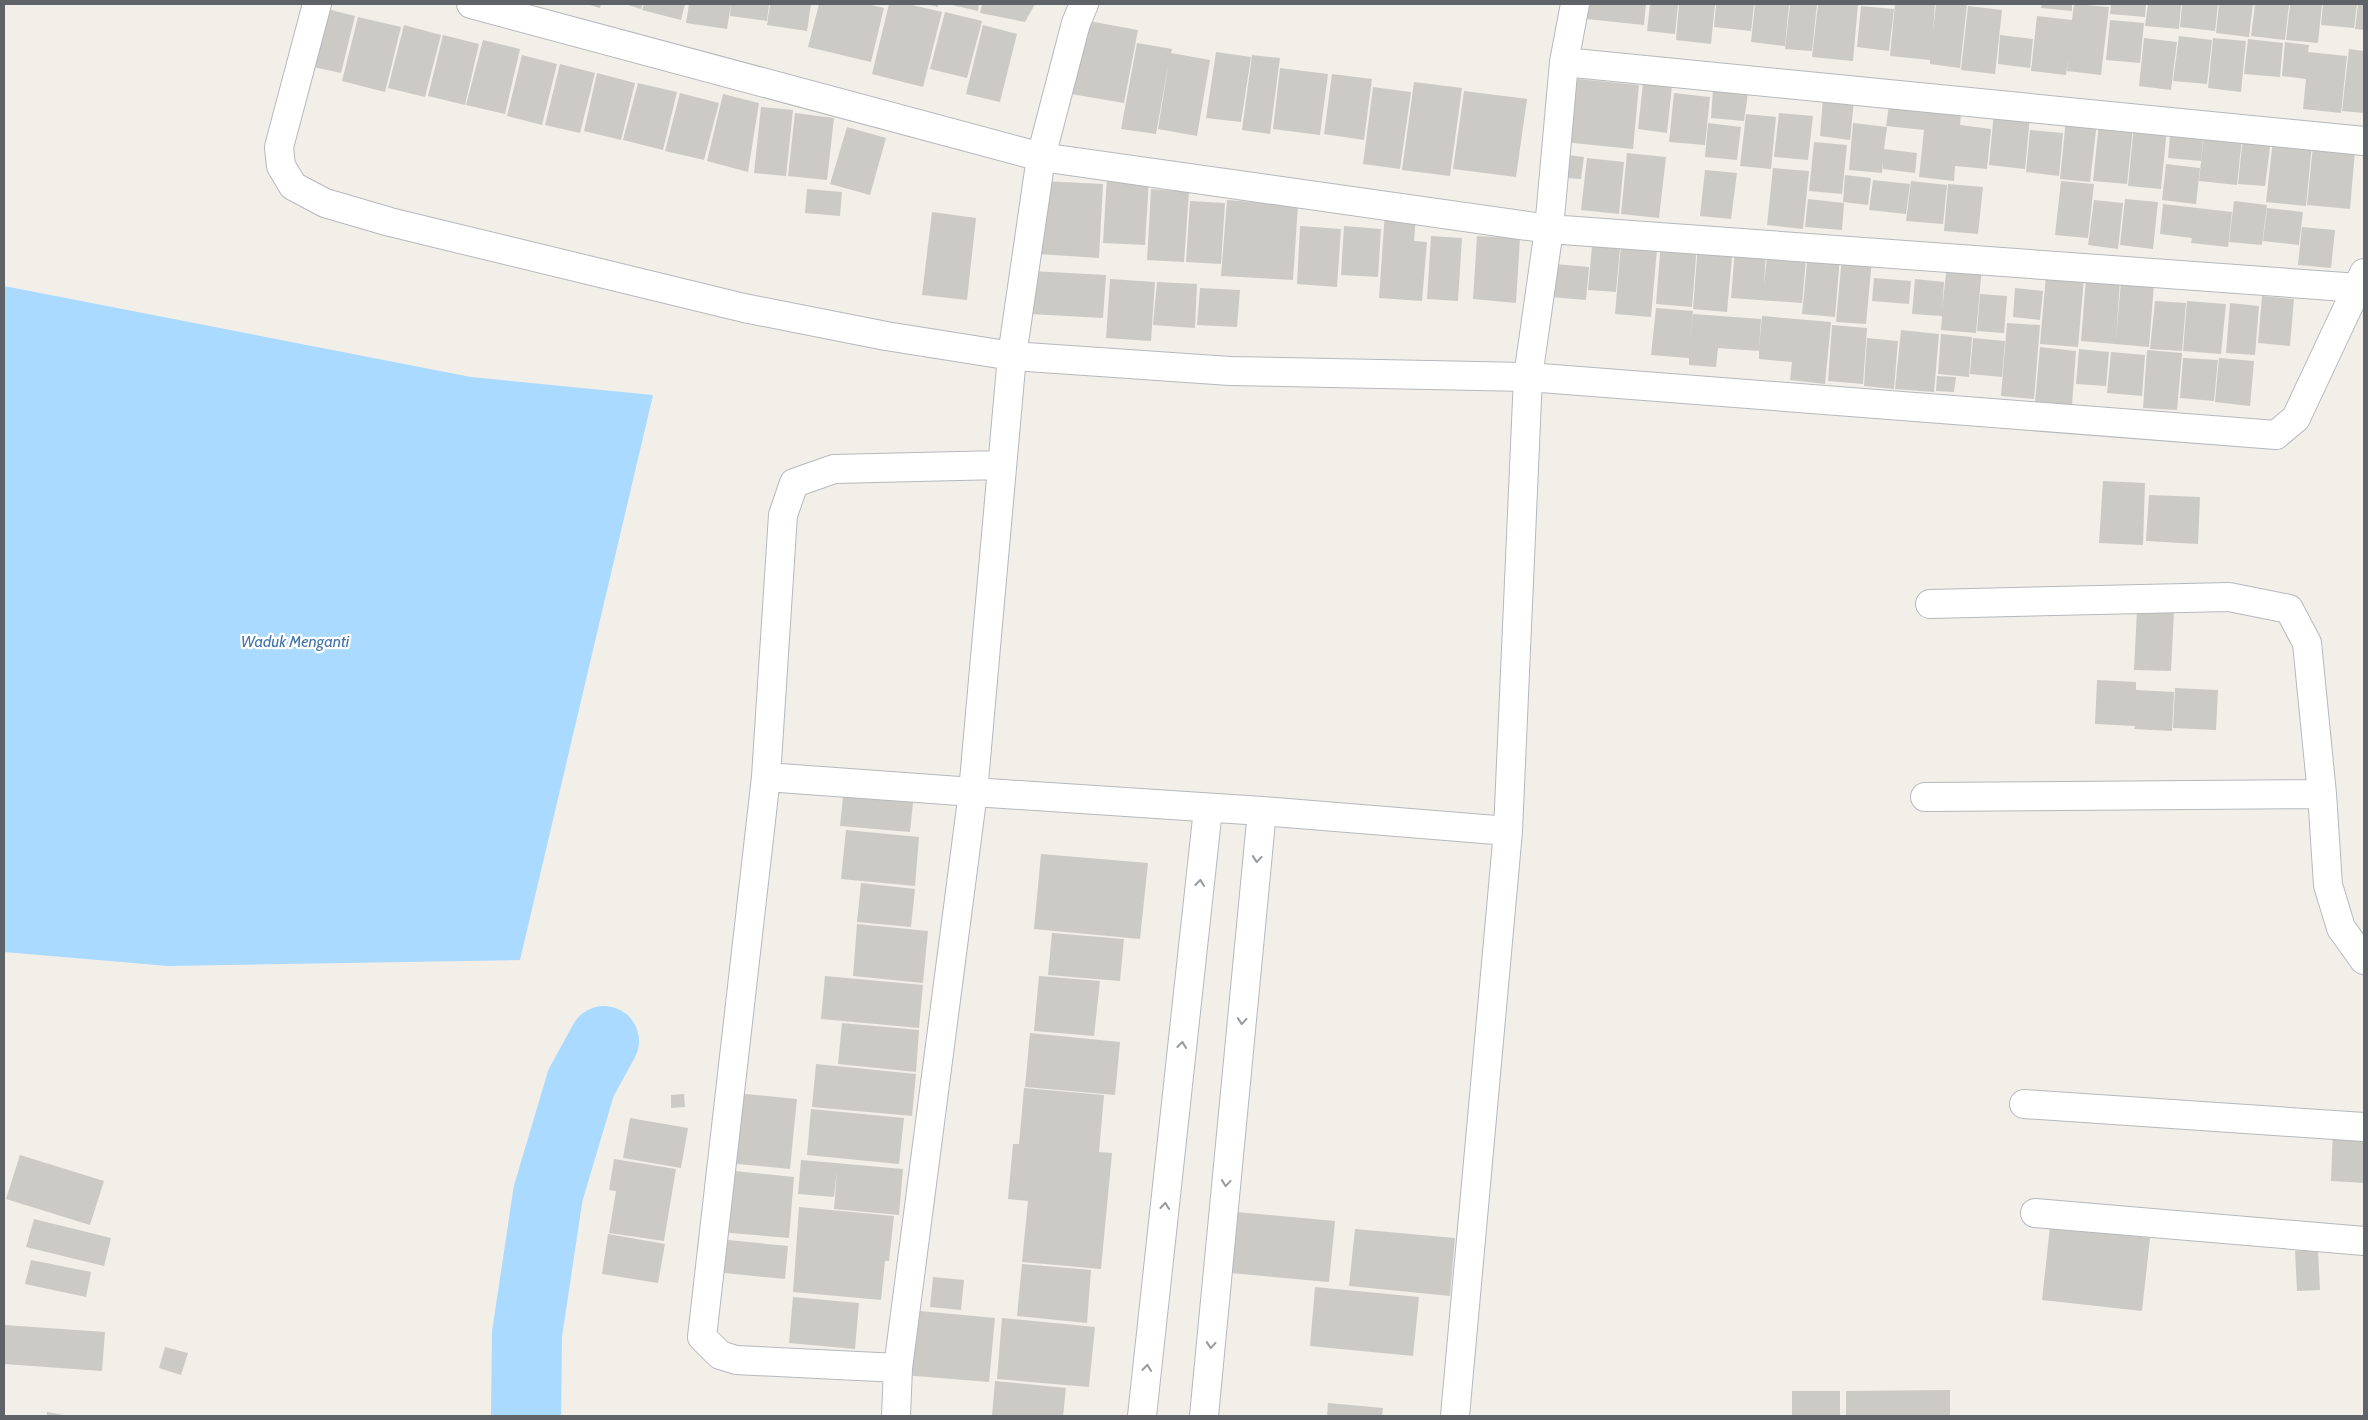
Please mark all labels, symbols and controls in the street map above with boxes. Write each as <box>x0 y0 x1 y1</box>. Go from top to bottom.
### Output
water label: Waduk Menganti <box>241 632 350 651</box>
one-way arrow <box>1252 856 1263 864</box>
one-way arrow <box>1194 879 1205 887</box>
one-way arrow <box>1236 1017 1247 1025</box>
one-way arrow <box>1176 1040 1187 1048</box>
one-way arrow <box>1221 1179 1232 1187</box>
one-way arrow <box>1159 1202 1170 1210</box>
one-way arrow <box>1206 1341 1217 1349</box>
one-way arrow <box>1141 1363 1152 1371</box>

